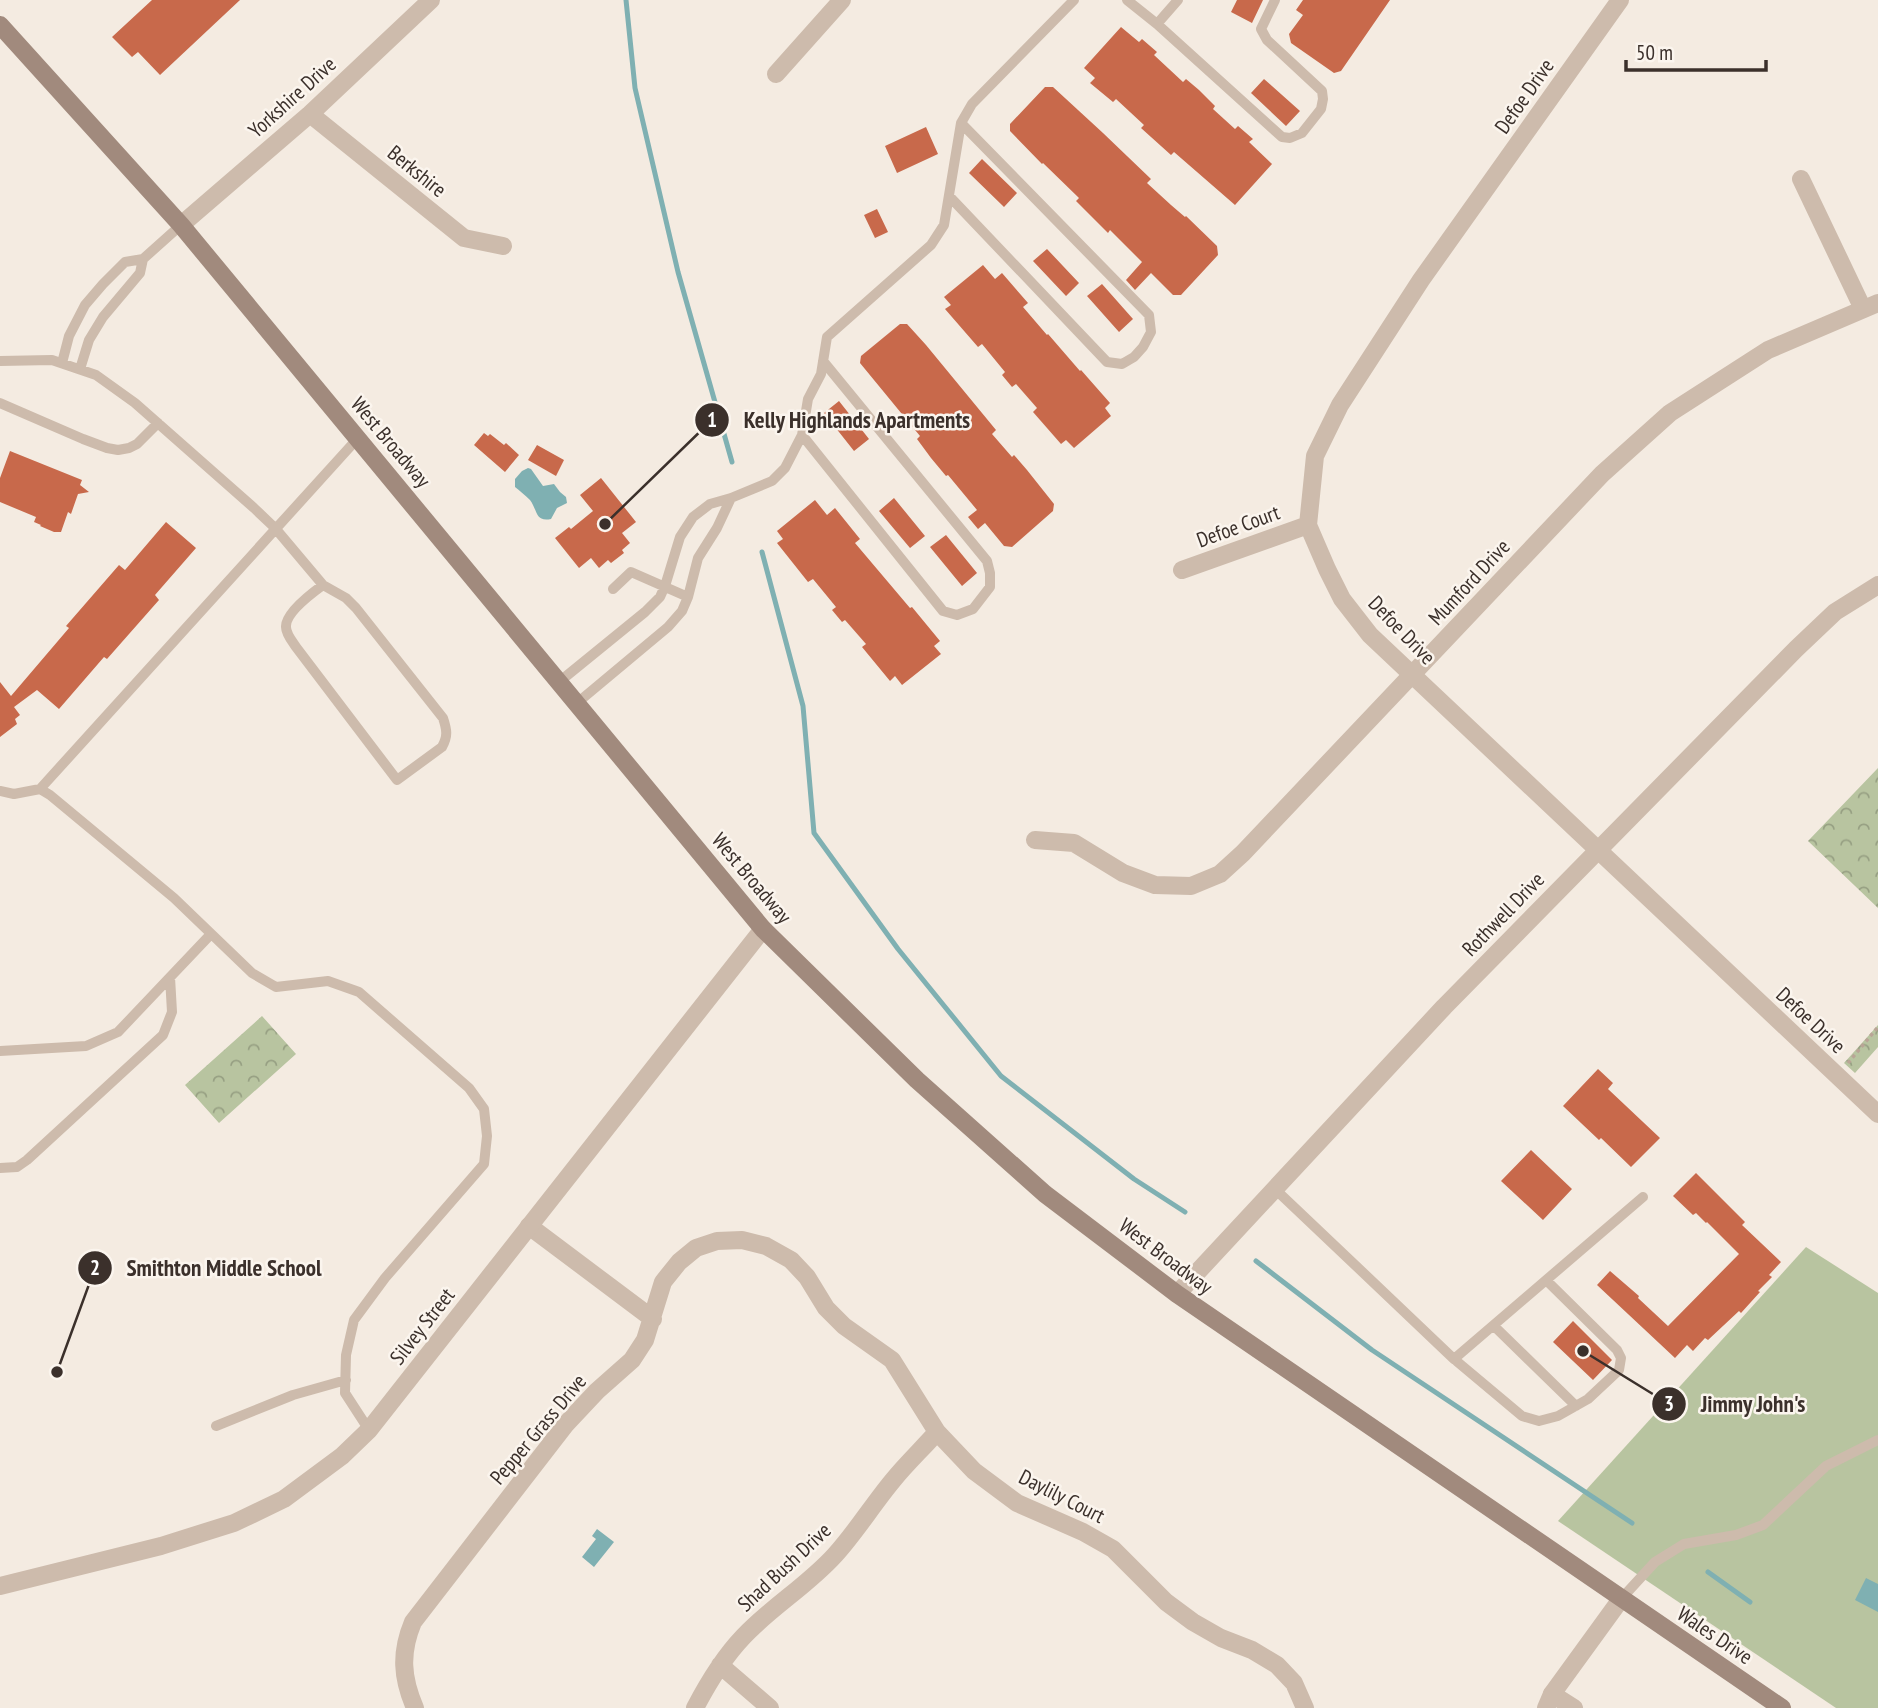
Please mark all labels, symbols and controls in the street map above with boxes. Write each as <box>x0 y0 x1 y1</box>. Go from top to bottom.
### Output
scale bar <box>1626 28 1766 72</box>
text: 50 m <box>1636 39 1673 66</box>
street label: Yorkshire Drive <box>242 51 342 143</box>
street label: Defoe Drive <box>1488 53 1560 139</box>
street label: Berkshire <box>382 139 452 203</box>
street label: West Broadway <box>345 391 437 493</box>
callout: Kelly Highlands Apartments <box>694 398 985 442</box>
text: Kelly Highlands Apartments <box>744 405 970 434</box>
text: 1 <box>707 406 717 433</box>
street label: Defoe Court <box>1193 498 1283 553</box>
street label: Mumford Drive <box>1422 533 1516 631</box>
street label: Defoe Drive <box>1363 590 1441 670</box>
street label: West Broadway <box>706 827 798 929</box>
street label: Rothwell Drive <box>1456 866 1550 962</box>
street label: Defoe Drive <box>1771 981 1851 1059</box>
street label: West Broadway <box>1114 1212 1218 1300</box>
callout: Smithton Middle School <box>78 1246 336 1290</box>
text: Smithton Middle School <box>126 1253 322 1282</box>
text: 2 <box>90 1254 100 1281</box>
street label: Silvey Street <box>384 1282 461 1370</box>
street label: Pepper Grass Drive <box>484 1368 592 1490</box>
callout: Jimmy John's <box>1651 1382 1820 1426</box>
text: Jimmy John's <box>1700 1389 1805 1418</box>
text: 3 <box>1664 1390 1674 1417</box>
street label: Daylily Court <box>1015 1463 1110 1529</box>
street label: Shad Bush Drive <box>732 1517 836 1617</box>
street label: Wales Drive <box>1672 1600 1758 1670</box>

